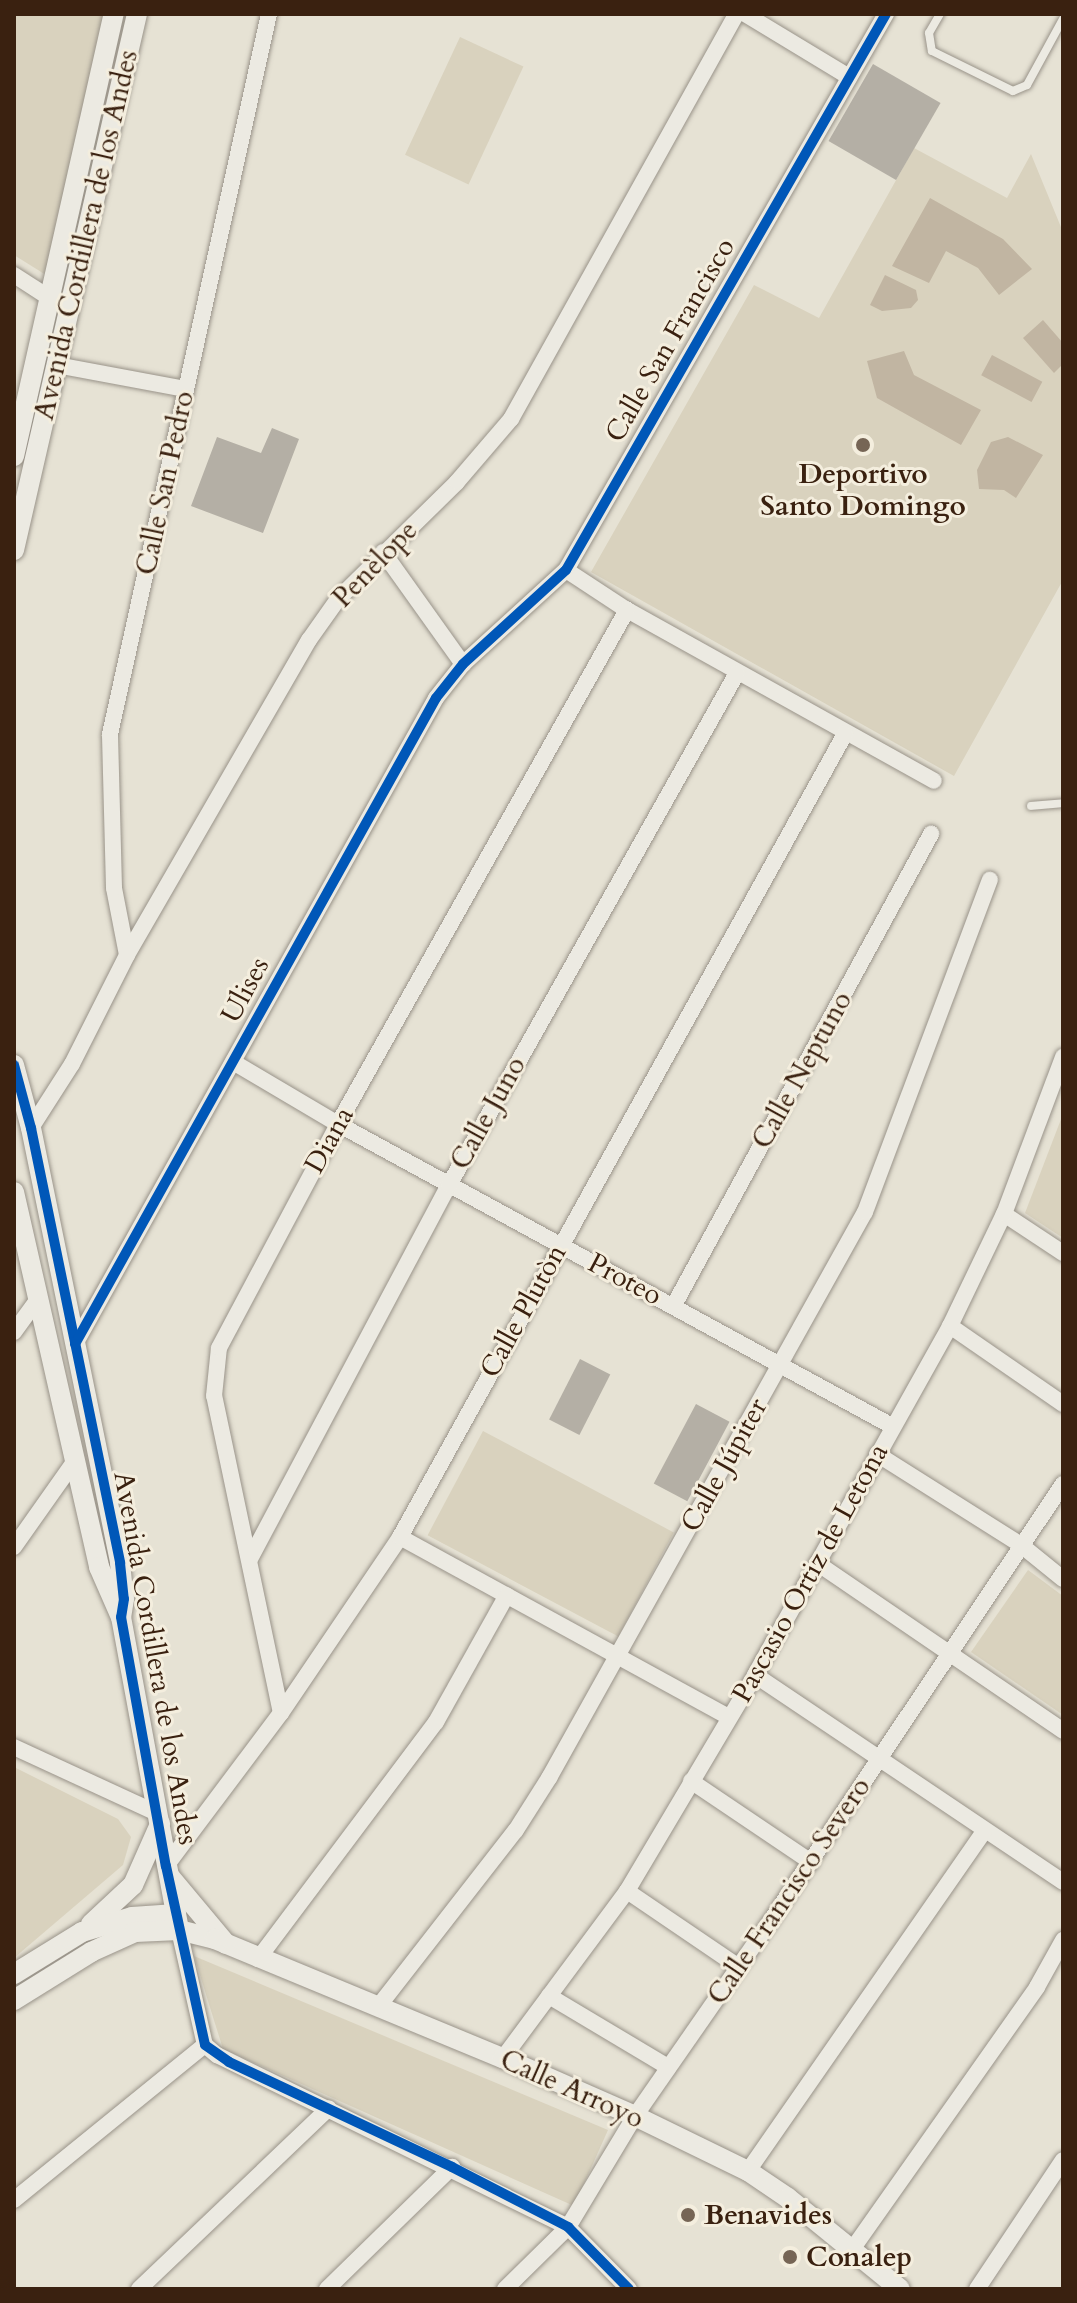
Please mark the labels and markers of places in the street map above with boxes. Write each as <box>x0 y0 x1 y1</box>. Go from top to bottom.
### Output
marker: Deportivo Santo Domingo <box>854 436 872 454</box>
place label: Deportivo Santo Domingo <box>760 457 966 523</box>
place label: Benavides <box>704 2198 832 2232</box>
marker: Benavides <box>679 2206 697 2224</box>
place label: Conalep <box>806 2240 912 2274</box>
marker: Conalep <box>781 2248 799 2266</box>

